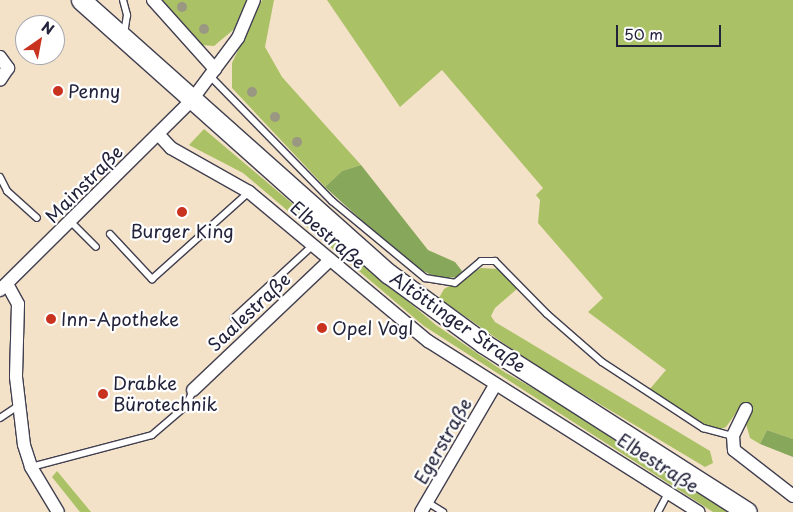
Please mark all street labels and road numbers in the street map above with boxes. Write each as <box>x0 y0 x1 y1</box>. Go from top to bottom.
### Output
street label: Mainstraße <box>41 141 127 227</box>
street label: Elbestraße <box>286 197 370 273</box>
street label: Altöttinger Straße <box>386 267 530 377</box>
street label: Saalestraße <box>203 268 295 356</box>
street label: Egerstraße <box>410 394 476 488</box>
street label: Elbestraße <box>613 429 703 497</box>

